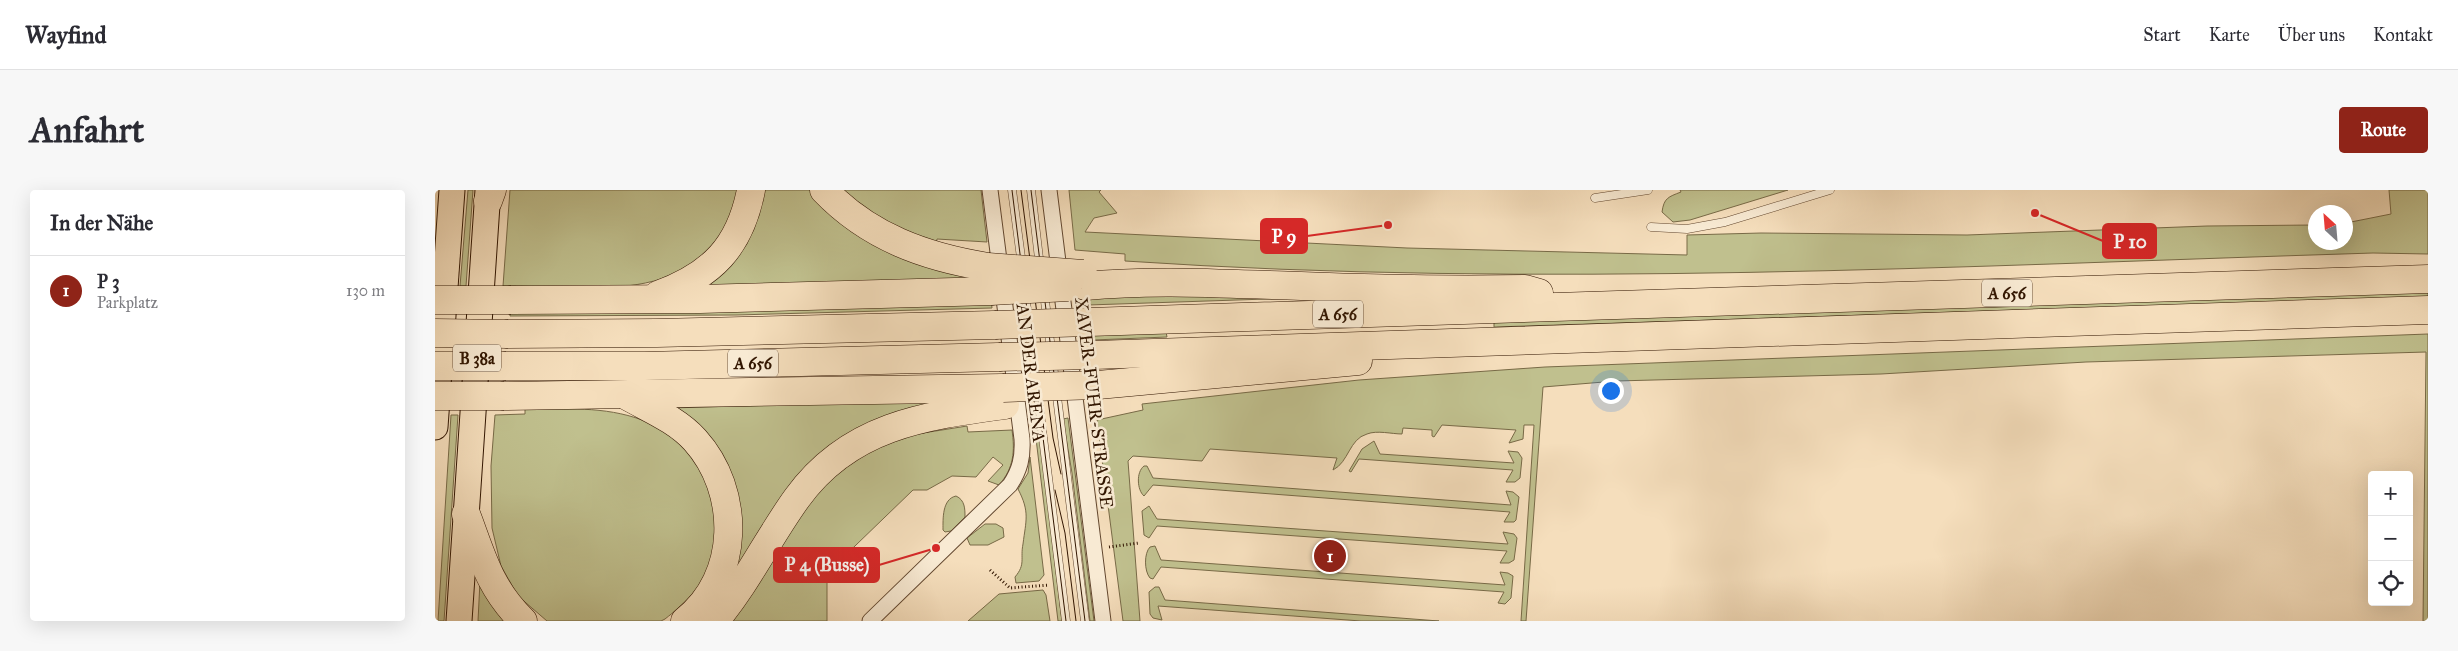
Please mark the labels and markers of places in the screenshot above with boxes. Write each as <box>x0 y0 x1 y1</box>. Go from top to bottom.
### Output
callout: P 9 <box>1261 219 1307 253</box>
callout: P 10 <box>2103 224 2156 258</box>
pin: 1 <box>1314 537 1346 575</box>
callout: P 4 (Busse) <box>774 548 879 582</box>

